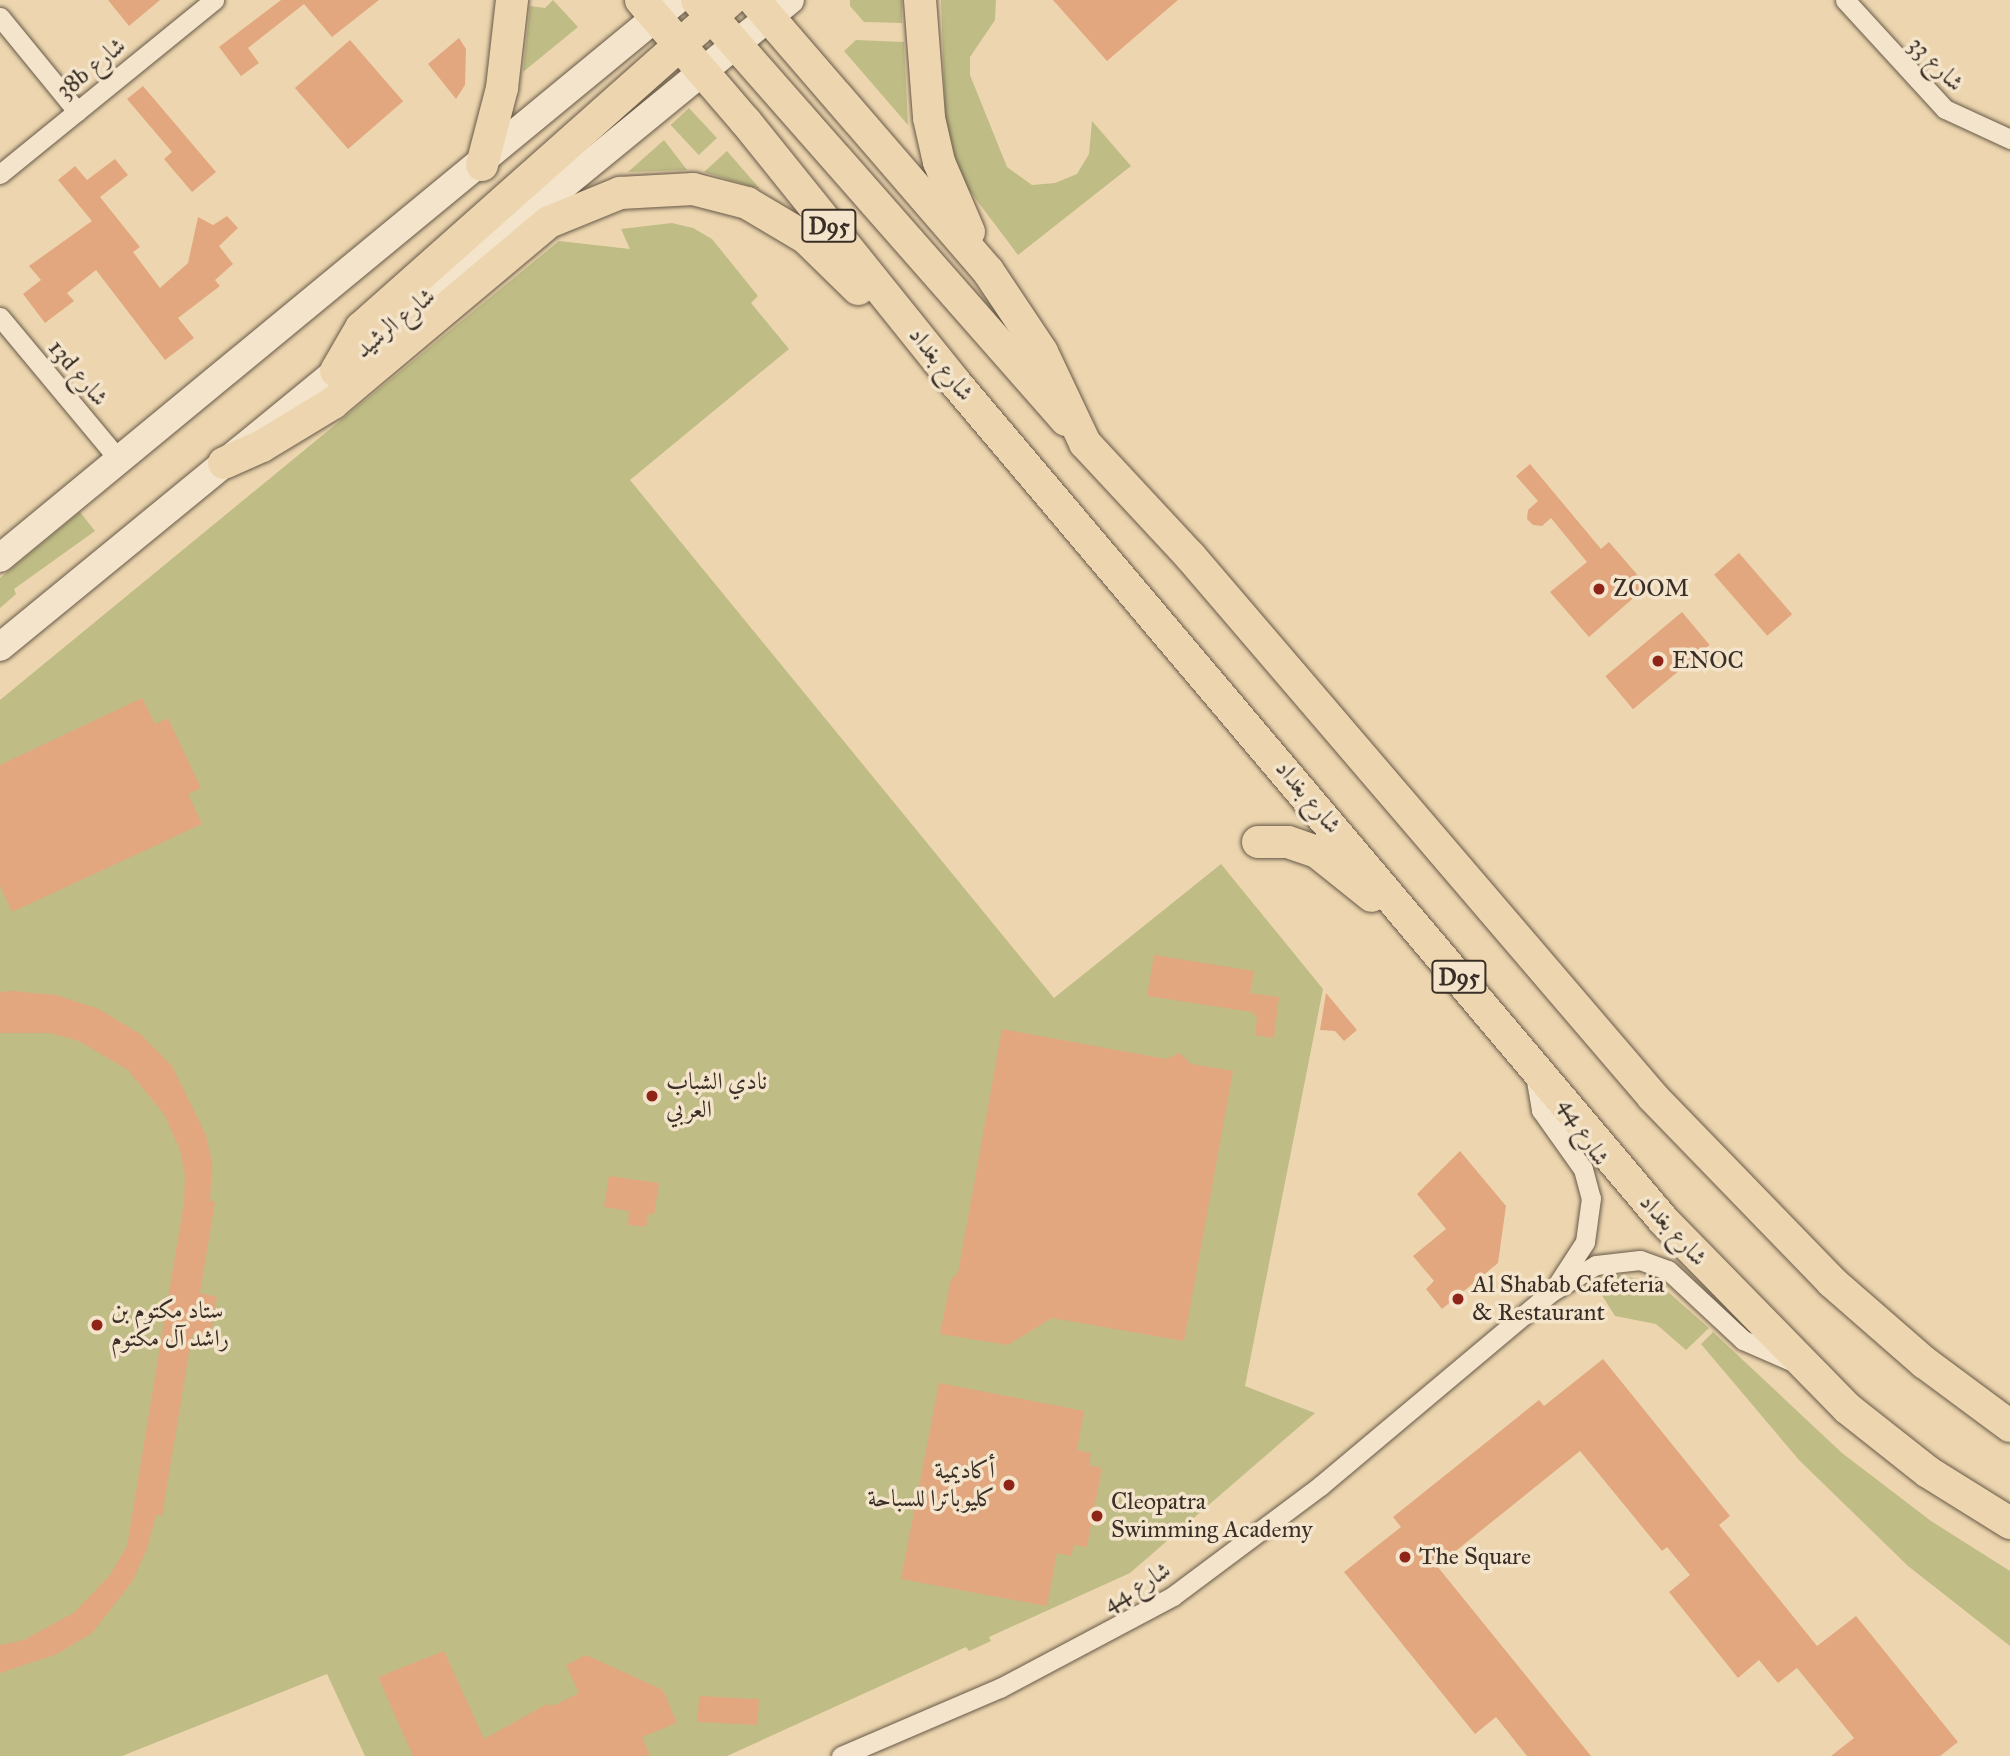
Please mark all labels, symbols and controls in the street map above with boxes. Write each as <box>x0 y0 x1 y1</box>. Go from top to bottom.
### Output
street label: شارع 33 <box>1902 30 1970 98</box>
street label: 38b شارع <box>51 31 131 105</box>
road number: D95 <box>801 206 857 246</box>
street label: شارع الرشيد <box>349 282 441 364</box>
street label: شارع بغداد <box>902 321 980 407</box>
street label: 13d شارع <box>42 334 114 412</box>
place label: ZOOM <box>1613 575 1689 603</box>
marker: ZOOM <box>1591 581 1607 597</box>
place label: ENOC <box>1672 647 1744 675</box>
marker: ENOC <box>1650 653 1666 669</box>
street label: شارع بغداد <box>1269 754 1347 840</box>
road number: D95 <box>1431 958 1487 996</box>
place label: نادي الشباب العربي <box>666 1068 767 1124</box>
marker: نادي الشباب العربي <box>644 1088 660 1104</box>
street label: شارع 44 <box>1553 1093 1615 1171</box>
street label: شارع بغداد <box>1633 1188 1713 1272</box>
place label: Al Shabab Cafeteria & Restaurant <box>1472 1271 1664 1327</box>
marker: Al Shabab Cafeteria & Restaurant <box>1450 1291 1466 1307</box>
place label: ستاد مكتوم بن راشد آل مكتوم <box>111 1297 229 1353</box>
marker: ستاد مكتوم بن راشد آل مكتوم <box>89 1317 105 1333</box>
place label: أكاديمية كليوباترا للسباحة <box>867 1457 995 1513</box>
marker: أكاديمية كليوباترا للسباحة <box>1001 1477 1017 1493</box>
place label: Cleopatra Swimming Academy <box>1111 1488 1313 1544</box>
marker: Cleopatra Swimming Academy <box>1089 1508 1105 1524</box>
place label: The Square <box>1419 1543 1531 1571</box>
marker: The Square <box>1397 1549 1413 1565</box>
street label: شارع 44 <box>1098 1556 1176 1618</box>

